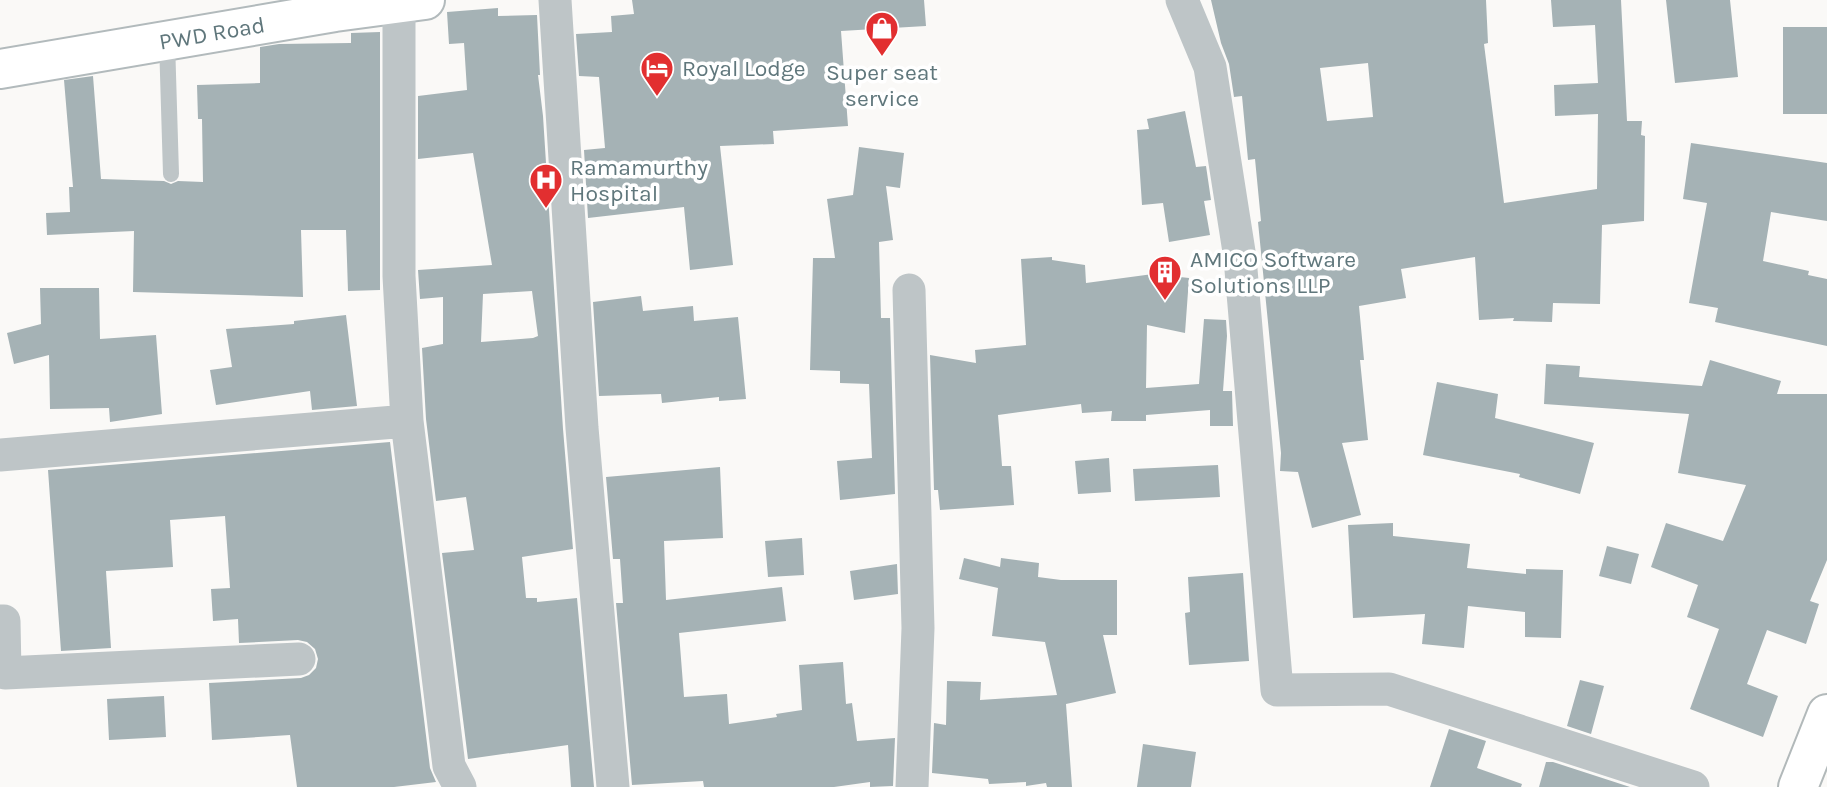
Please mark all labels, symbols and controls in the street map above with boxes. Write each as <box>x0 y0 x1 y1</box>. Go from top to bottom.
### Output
shop icon: Super seat service <box>863 9 901 58</box>
street label: PWD Road <box>157 11 267 56</box>
hotel icon: Royal Lodge <box>638 49 676 98</box>
place label: Royal Lodge <box>682 55 806 82</box>
place label: Super seat service <box>826 59 938 112</box>
place label: Ramamurthy Hospital <box>570 154 708 207</box>
hospital icon: Ramamurthy Hospital <box>527 161 565 210</box>
place label: AMICO Software Solutions LLP <box>1190 246 1356 299</box>
building icon: AMICO Software Solutions LLP <box>1146 253 1184 302</box>

